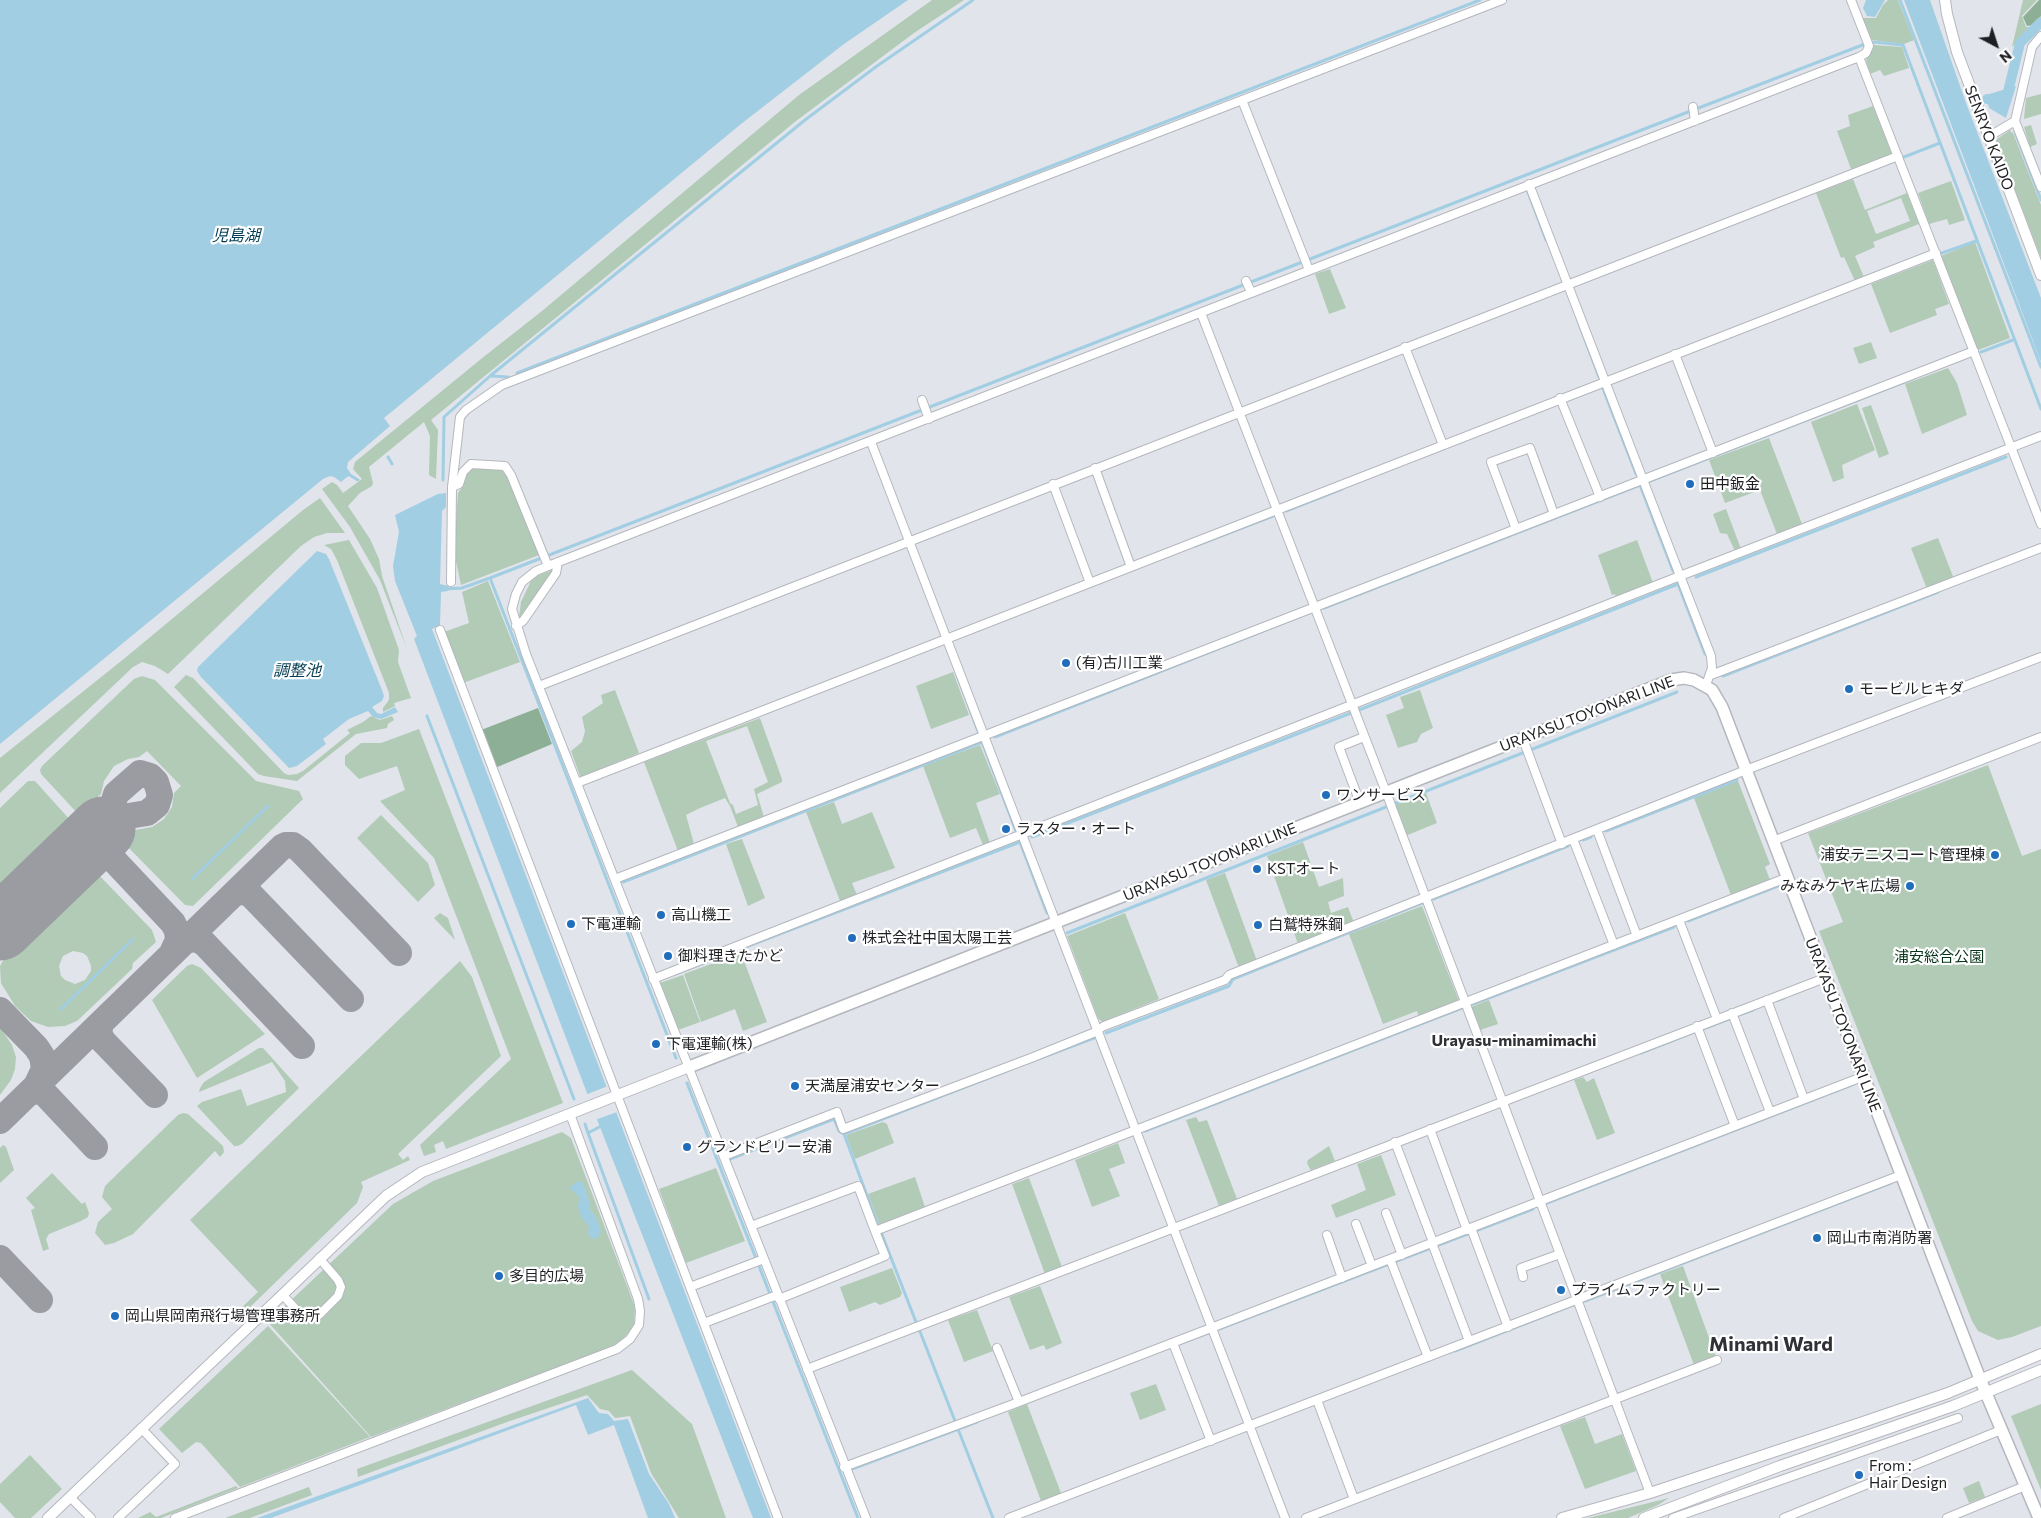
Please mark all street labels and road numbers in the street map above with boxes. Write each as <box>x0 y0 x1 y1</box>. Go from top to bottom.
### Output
street label: SENRYO KAIDO <box>1961 83 2017 193</box>
street label: URAYASU TOYONARI LINE <box>1497 672 1677 756</box>
street label: URAYASU TOYONARI LINE <box>1121 819 1299 905</box>
street label: URAYASU TOYONARI LINE <box>1801 935 1885 1115</box>

